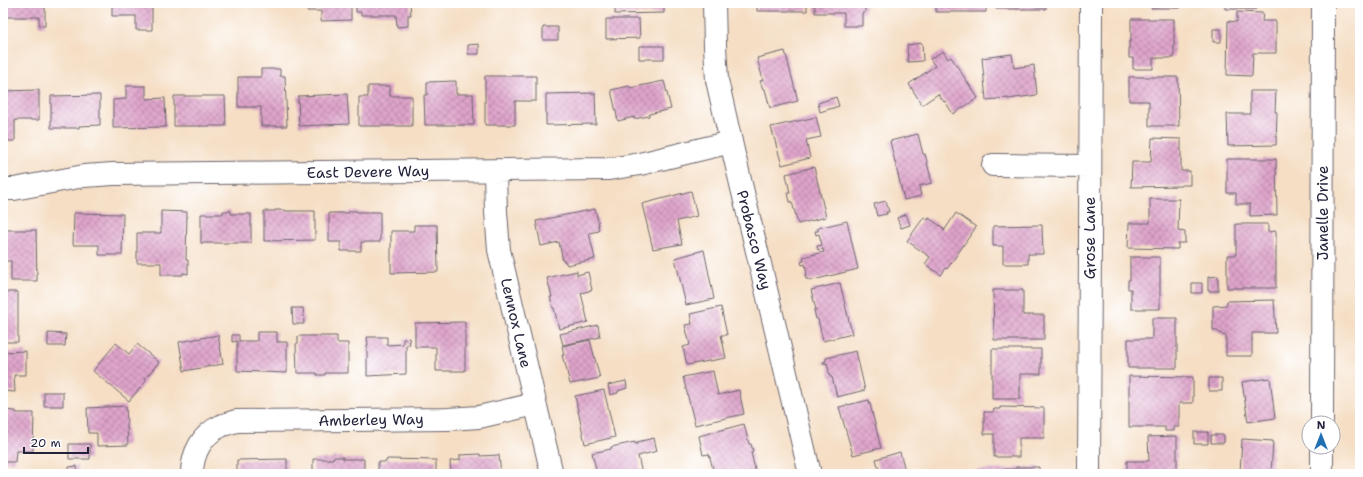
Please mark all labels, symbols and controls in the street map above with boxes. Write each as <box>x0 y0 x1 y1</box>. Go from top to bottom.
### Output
street label: East Devere Way <box>307 161 429 183</box>
street label: Janelle Drive <box>1313 166 1333 260</box>
street label: Probasco Way <box>732 188 776 292</box>
street label: Grose Lane <box>1080 197 1100 279</box>
street label: Lennox Lane <box>496 276 536 370</box>
street label: Amberley Way <box>318 409 424 431</box>
north arrow <box>1301 415 1341 455</box>
text: N <box>1317 418 1326 433</box>
scale bar <box>24 429 88 455</box>
text: 20 m <box>30 435 61 451</box>

